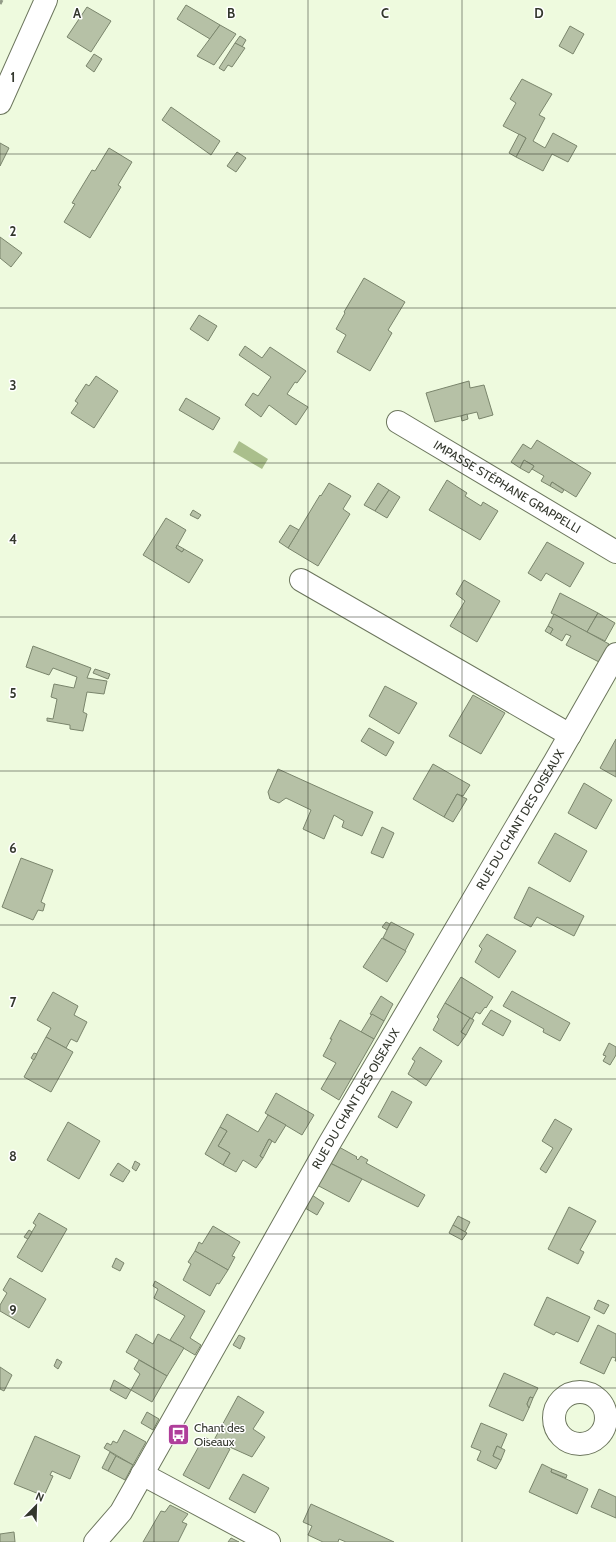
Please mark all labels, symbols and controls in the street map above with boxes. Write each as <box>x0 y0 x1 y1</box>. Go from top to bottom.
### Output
text: A <box>73 5 82 21</box>
text: B <box>227 5 235 21</box>
text: C <box>381 5 389 21</box>
text: D <box>534 5 544 21</box>
text: 1 <box>11 69 15 85</box>
text: 2 <box>10 223 17 239</box>
text: 3 <box>9 377 17 393</box>
street label: IMPASSE STÉPHANE GRAPPELLI <box>431 437 584 536</box>
text: 4 <box>9 531 17 547</box>
text: 5 <box>10 685 17 701</box>
street label: RUE DU CHANT DES OISEAUX <box>473 746 568 892</box>
text: 6 <box>9 840 17 856</box>
text: 7 <box>10 994 17 1010</box>
street label: RUE DU CHANT DES OISEAUX <box>308 1025 403 1172</box>
text: 8 <box>9 1148 17 1164</box>
text: 9 <box>9 1302 17 1318</box>
place label: Chant des Oiseaux <box>194 1420 245 1449</box>
bus stop icon: Chant des Oiseaux <box>166 1422 192 1448</box>
north arrow <box>16 1486 56 1526</box>
text: N <box>34 1489 46 1505</box>

